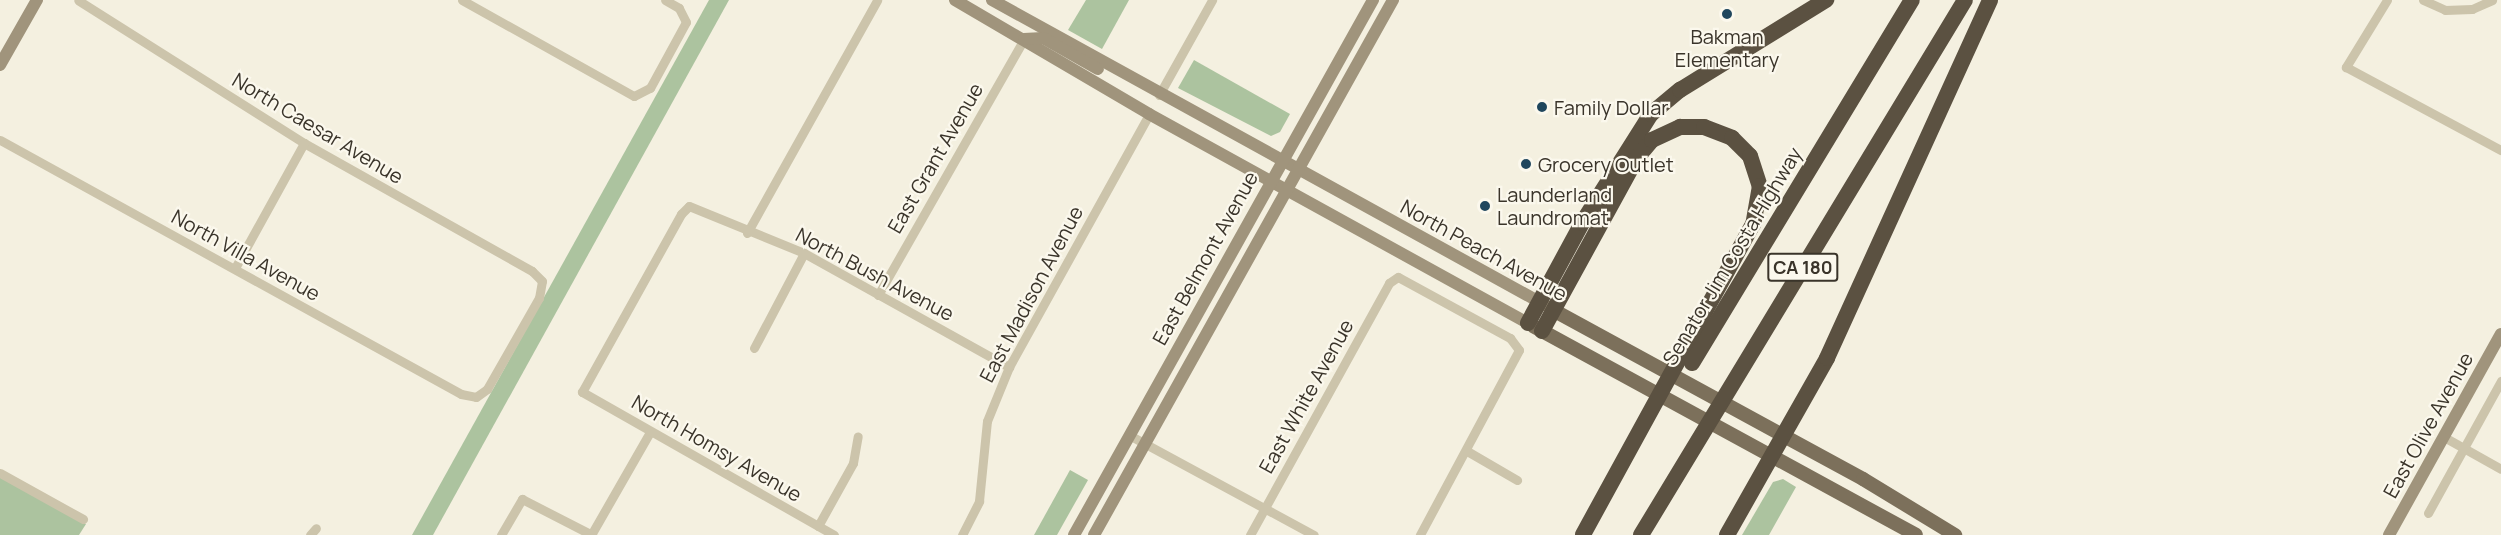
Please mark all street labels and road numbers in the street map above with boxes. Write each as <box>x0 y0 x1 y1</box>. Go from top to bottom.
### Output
street label: North Caesar Avenue <box>228 67 408 189</box>
street label: East Grant Avenue <box>882 79 988 237</box>
street label: Senator Jim Costa Highway <box>1657 143 1807 369</box>
street label: East Belmont Avenue <box>1147 167 1263 349</box>
street label: North Peach Avenue <box>1397 194 1571 306</box>
street label: East Madison Avenue <box>974 202 1088 386</box>
street label: North Villa Avenue <box>168 204 324 306</box>
street label: North Bush Avenue <box>792 222 958 326</box>
road number: CA 180 <box>1767 252 1839 282</box>
street label: East White Avenue <box>1254 315 1358 477</box>
street label: East Olive Avenue <box>2378 348 2478 502</box>
street label: North Homsy Avenue <box>628 390 806 506</box>

